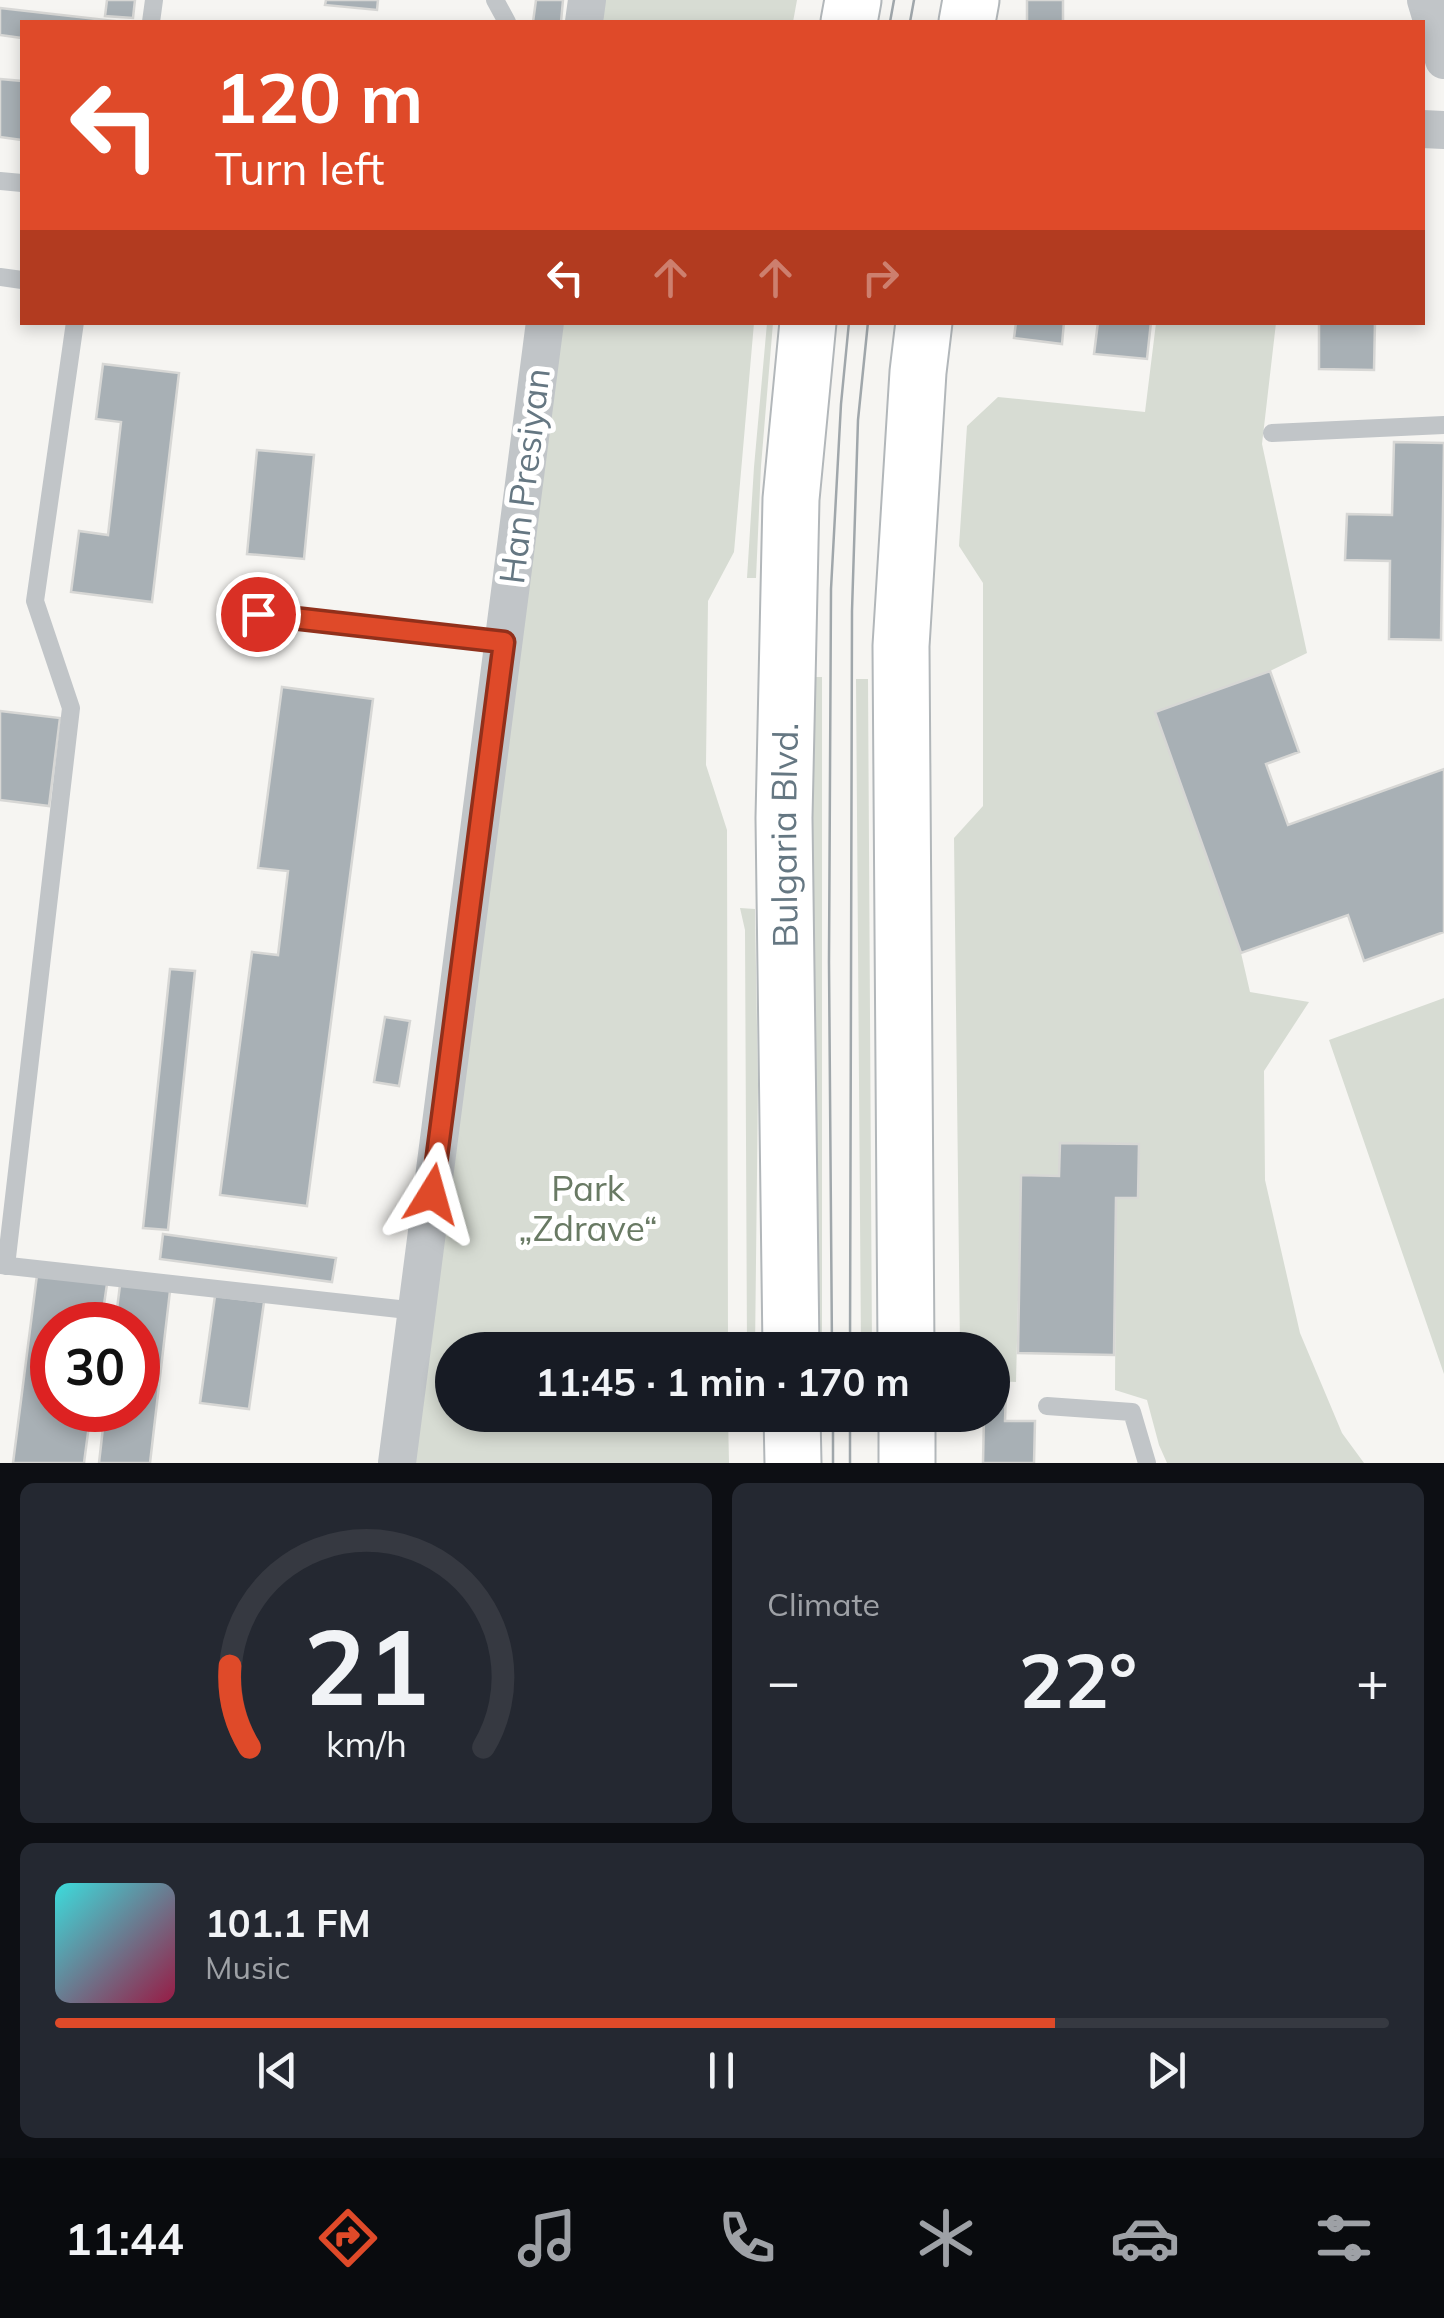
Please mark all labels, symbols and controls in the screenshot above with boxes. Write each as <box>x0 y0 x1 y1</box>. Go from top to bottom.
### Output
text: 120 m <box>215 53 423 141</box>
icon: left <box>50 60 180 190</box>
text: Turn left <box>215 140 384 196</box>
icon: left <box>538 250 593 305</box>
icon: ahead <box>643 250 698 305</box>
icon: ahead <box>748 250 803 305</box>
icon: right <box>853 250 908 305</box>
street label: Han Presiyan <box>489 366 559 586</box>
pin <box>216 572 301 657</box>
icon: arrive <box>231 587 286 642</box>
street label: Bulgaria Blvd. <box>761 722 807 948</box>
position arrow <box>380 1142 484 1246</box>
park label: Park „Zdrave“ <box>518 1166 658 1250</box>
speed limit sign: 30 <box>30 1302 160 1432</box>
text: 11:45 · 1 min · 170 m <box>535 1358 910 1406</box>
text: Climate <box>767 1584 880 1624</box>
text: 21 <box>304 1600 428 1731</box>
text: 22° <box>1019 1633 1137 1727</box>
text: − <box>767 1646 800 1715</box>
text: + <box>1356 1646 1389 1715</box>
text: km/h <box>326 1721 406 1766</box>
text: 101.1 FM <box>205 1899 371 1947</box>
text: Music <box>205 1947 290 1987</box>
icon: previous <box>250 2043 305 2098</box>
icon: pause <box>694 2043 749 2098</box>
icon: next <box>1139 2043 1194 2098</box>
icon: directions <box>313 2203 383 2273</box>
icon: music <box>512 2203 582 2273</box>
icon: phone <box>712 2203 782 2273</box>
icon: climate <box>911 2203 981 2273</box>
icon: car <box>1110 2203 1180 2273</box>
icon: filters <box>1309 2203 1379 2273</box>
text: 11:44 <box>65 2210 184 2266</box>

